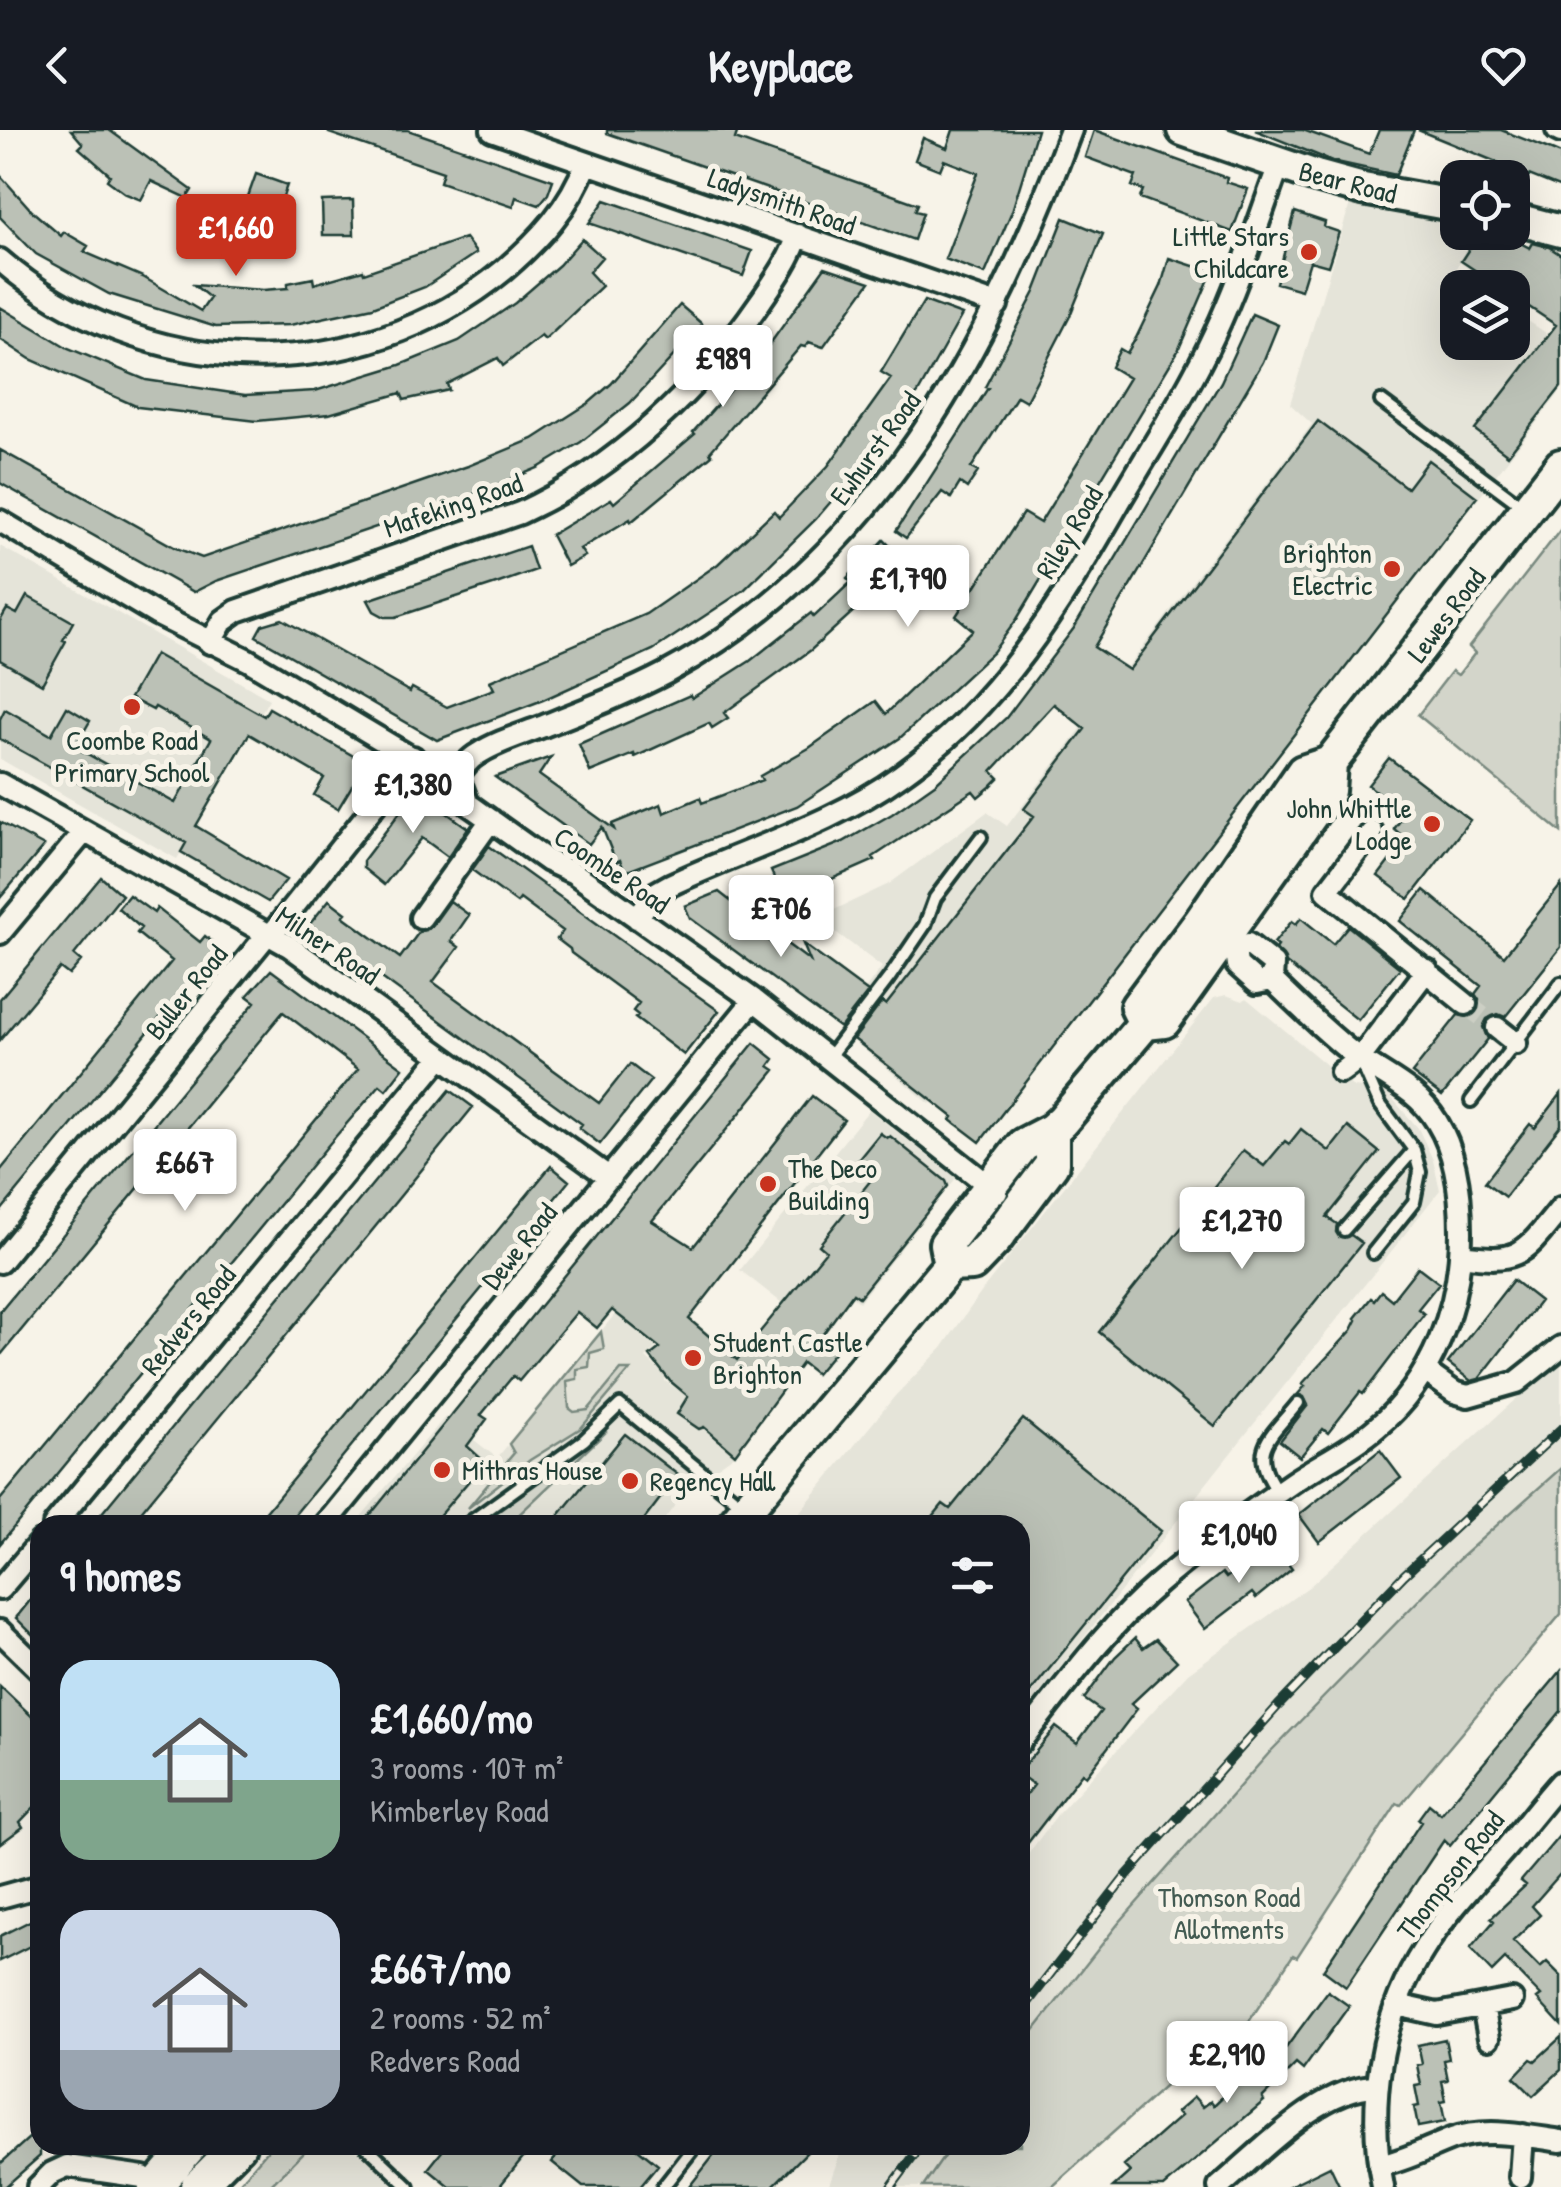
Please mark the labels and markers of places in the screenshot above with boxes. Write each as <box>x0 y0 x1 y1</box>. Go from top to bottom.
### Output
pin: £1,660 <box>155 194 317 279</box>
place label: Little Stars Childcare <box>1173 217 1289 287</box>
marker: Little Stars Childcare <box>1298 241 1320 263</box>
pin: £989 <box>664 325 782 410</box>
place label: Brighton Electric <box>1283 534 1372 604</box>
pin: £1,790 <box>827 545 989 630</box>
marker: Brighton Electric <box>1381 558 1403 580</box>
marker: Coombe Road Primary School <box>121 696 143 718</box>
place label: Coombe Road Primary School <box>54 721 210 791</box>
pin: £1,380 <box>332 751 494 836</box>
place label: John Whittle Lodge <box>1286 789 1412 859</box>
marker: John Whittle Lodge <box>1421 813 1443 835</box>
pin: £706 <box>722 875 840 960</box>
pin: £667 <box>126 1129 244 1214</box>
place label: The Deco Building <box>788 1149 877 1219</box>
marker: The Deco Building <box>757 1173 779 1195</box>
pin: £1,270 <box>1161 1187 1323 1272</box>
place label: Student Castle Brighton <box>713 1323 863 1393</box>
marker: Student Castle Brighton <box>682 1347 704 1369</box>
place label: Mithras House <box>462 1451 603 1489</box>
marker: Mithras House <box>431 1459 453 1481</box>
place label: Regency Hall <box>650 1462 776 1500</box>
marker: Regency Hall <box>619 1470 641 1492</box>
pin: £1,040 <box>1158 1501 1320 1586</box>
pin: £2,910 <box>1146 2021 1308 2106</box>

